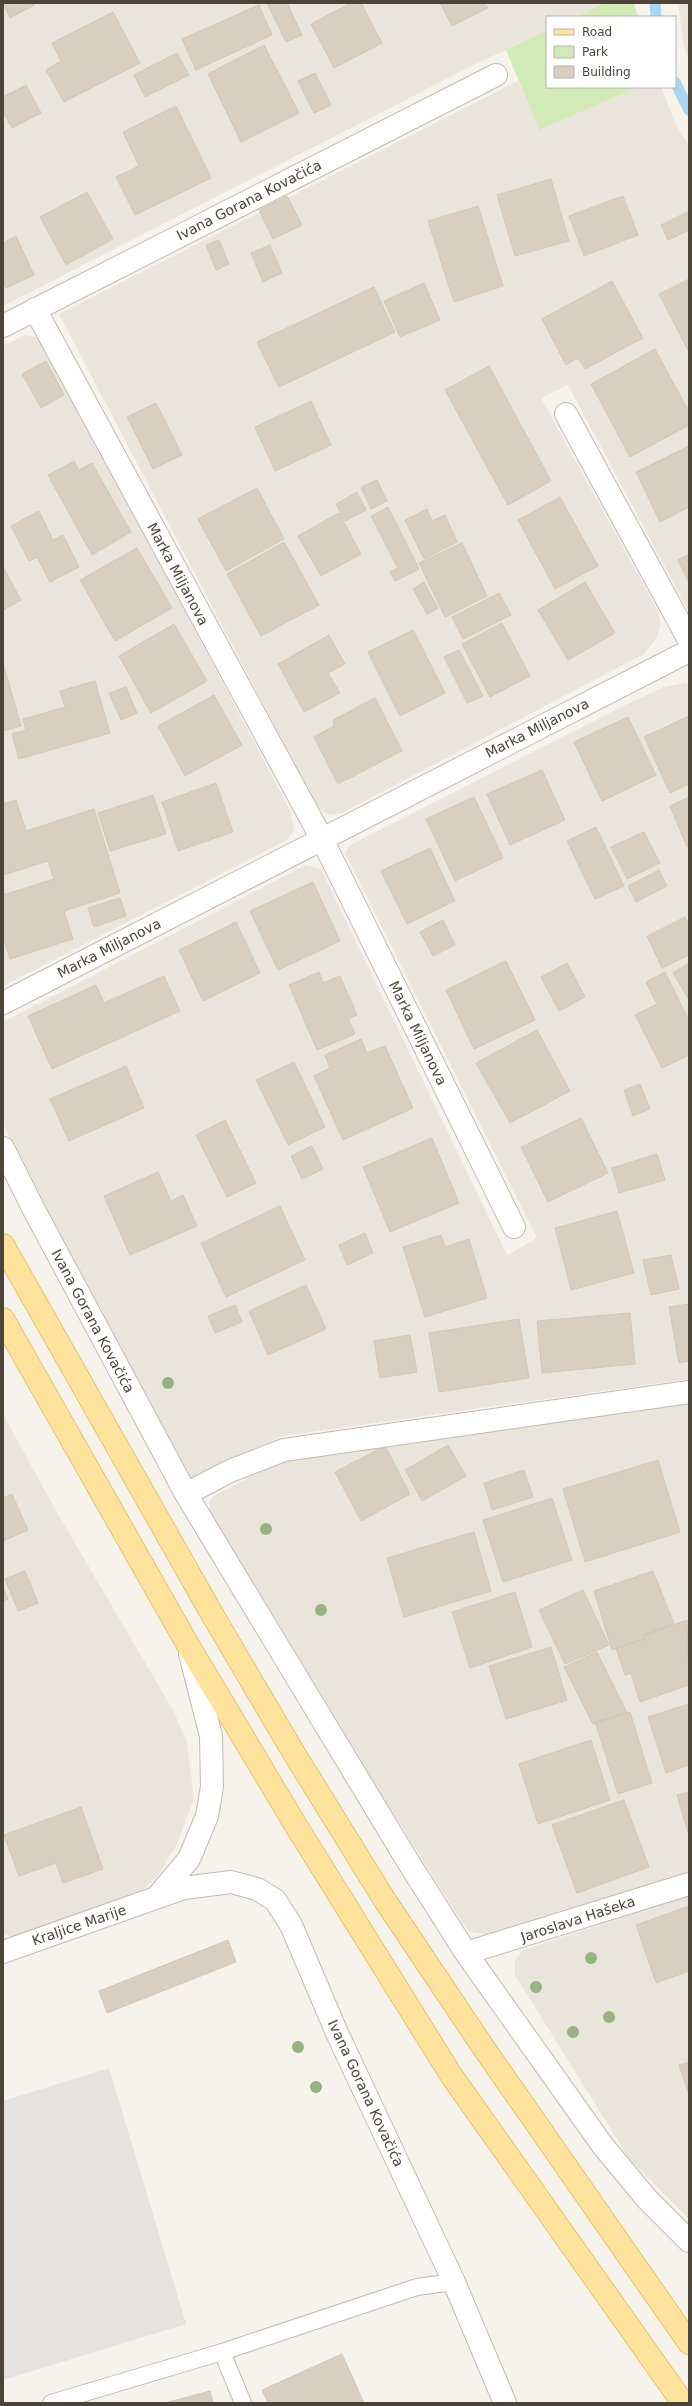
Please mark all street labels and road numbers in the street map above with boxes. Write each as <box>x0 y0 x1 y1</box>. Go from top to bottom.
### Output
street label: Ivana Gorana Kovačića <box>174 156 324 244</box>
street label: Marka Miljanova <box>144 520 212 628</box>
street label: Marka Miljanova <box>483 695 591 761</box>
street label: Marka Miljanova <box>55 915 163 981</box>
street label: Marka Miljanova <box>386 978 450 1088</box>
street label: Ivana Gorana Kovačića <box>48 1246 138 1396</box>
street label: Jaroslava Hašeka <box>518 1893 637 1945</box>
street label: Kraljice Marije <box>30 1901 128 1949</box>
street label: Ivana Gorana Kovačića <box>325 2017 407 2169</box>

